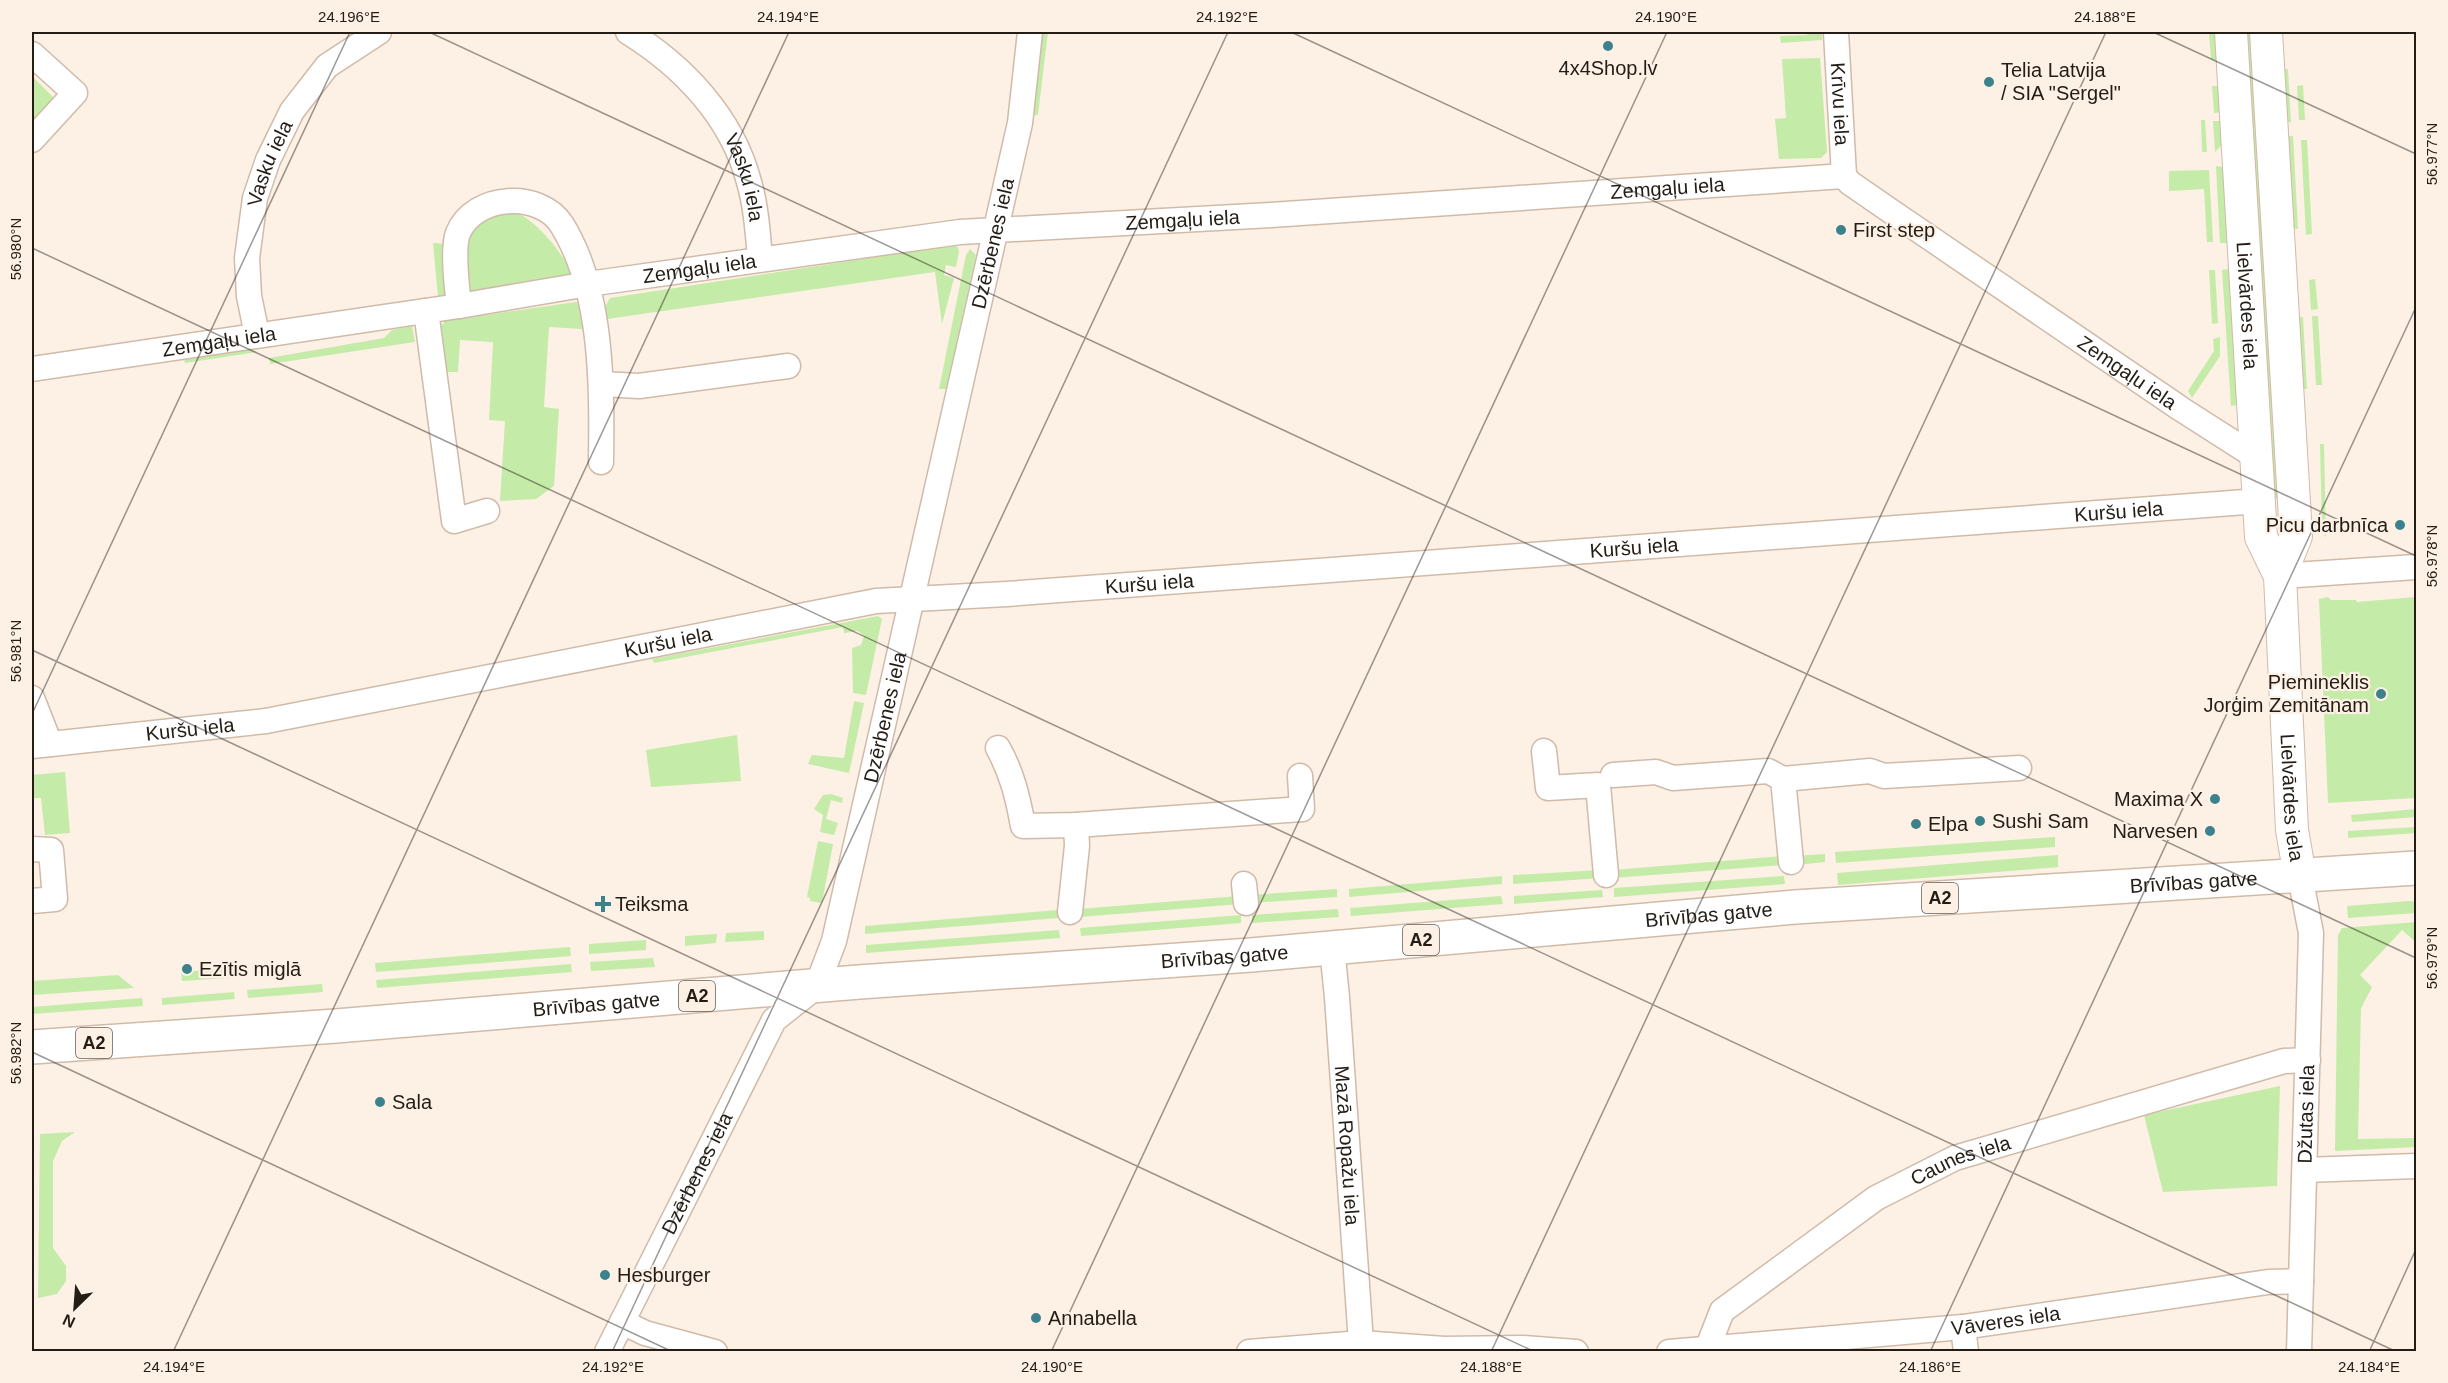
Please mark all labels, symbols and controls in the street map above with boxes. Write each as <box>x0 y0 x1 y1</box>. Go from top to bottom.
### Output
text: 24.196°E <box>318 8 380 25</box>
text: 24.194°E <box>757 8 819 25</box>
text: 24.192°E <box>1196 8 1258 25</box>
text: 24.190°E <box>1635 8 1697 25</box>
text: 24.188°E <box>2074 8 2136 25</box>
marker: 4x4Shop.lv <box>1601 39 1615 53</box>
place label: 4x4Shop.lv <box>1559 57 1657 79</box>
place label: Telia Latvija / SIA "Sergel" <box>2001 59 2121 104</box>
street label: Krīvu iela <box>1827 62 1853 147</box>
marker: Telia Latvija / SIA "Sergel" <box>1982 75 1996 89</box>
street label: Vasku iela <box>243 116 297 207</box>
text: 56.977°N <box>2423 123 2440 185</box>
street label: Vasku iela <box>720 130 768 224</box>
street label: Zemgaļu iela <box>1610 173 1726 203</box>
street label: Dzērbenes iela <box>967 175 1018 311</box>
street label: Zemgaļu iela <box>1125 206 1241 234</box>
text: 56.980°N <box>7 218 24 280</box>
place label: First step <box>1853 219 1935 241</box>
marker: First step <box>1834 223 1848 237</box>
street label: Lielvārdes iela <box>2232 241 2262 371</box>
street label: Zemgaļu iela <box>641 249 759 287</box>
street label: Zemgaļu iela <box>161 322 278 361</box>
street label: Zemgaļu iela <box>2074 331 2182 414</box>
street label: Kuršu iela <box>2074 497 2165 526</box>
place label: Picu darbnīca <box>2266 514 2389 536</box>
marker: Picu darbnīca <box>2393 518 2407 532</box>
text: 56.978°N <box>2423 525 2440 587</box>
street label: Kuršu iela <box>1589 533 1680 562</box>
street label: Kuršu iela <box>1104 569 1195 598</box>
text: 56.981°N <box>7 620 24 682</box>
street label: Kuršu iela <box>622 622 715 661</box>
street label: Dzērbenes iela <box>859 649 911 785</box>
place label: Piemineklis Jorģim Zemitānam <box>2203 671 2369 716</box>
marker: Piemineklis Jorģim Zemitānam <box>2374 687 2388 701</box>
street label: Kuršu iela <box>145 713 236 745</box>
street label: Lielvārdes iela <box>2276 733 2308 864</box>
place label: Maxima X <box>2114 788 2203 810</box>
marker: Maxima X <box>2208 792 2222 806</box>
place label: Sushi Sam <box>1992 810 2089 832</box>
place label: Elpa <box>1928 813 1969 835</box>
marker: Sushi Sam <box>1973 814 1987 828</box>
marker: Elpa <box>1909 817 1923 831</box>
place label: Narvesen <box>2112 820 2198 842</box>
marker: Narvesen <box>2203 824 2217 838</box>
street label: Brīvības gatve <box>2129 867 2258 897</box>
road number: A2 <box>1922 883 1958 913</box>
place label: Teiksma <box>615 893 689 915</box>
marker: Teiksma <box>596 897 610 911</box>
street label: Brīvības gatve <box>1644 898 1773 931</box>
road number: A2 <box>1403 925 1439 955</box>
text: 56.979°N <box>2423 927 2440 989</box>
street label: Brīvības gatve <box>1160 941 1289 972</box>
place label: Ezītis miglā <box>199 958 302 980</box>
marker: Ezītis miglā <box>180 962 194 976</box>
road number: A2 <box>679 981 715 1011</box>
street label: Brīvības gatve <box>532 988 661 1020</box>
text: 56.982°N <box>7 1022 24 1084</box>
road number: A2 <box>76 1028 112 1058</box>
street label: Džutas iela <box>2293 1063 2318 1164</box>
street label: Mazā Ropažu iela <box>1331 1065 1364 1227</box>
place label: Sala <box>392 1091 433 1113</box>
marker: Sala <box>373 1095 387 1109</box>
street label: Dzērbenes iela <box>657 1108 737 1238</box>
street label: Caunes iela <box>1907 1131 2014 1190</box>
place label: Hesburger <box>617 1264 711 1286</box>
marker: Hesburger <box>598 1268 612 1282</box>
north arrow <box>45 1278 105 1338</box>
street label: Vāveres iela <box>1950 1302 2062 1339</box>
place label: Annabella <box>1048 1307 1138 1329</box>
text: N <box>60 1311 78 1331</box>
marker: Annabella <box>1029 1311 1043 1325</box>
text: 24.194°E <box>143 1358 205 1375</box>
text: 24.192°E <box>582 1358 644 1375</box>
text: 24.190°E <box>1021 1358 1083 1375</box>
text: 24.188°E <box>1460 1358 1522 1375</box>
text: 24.186°E <box>1899 1358 1961 1375</box>
text: 24.184°E <box>2338 1358 2400 1375</box>

